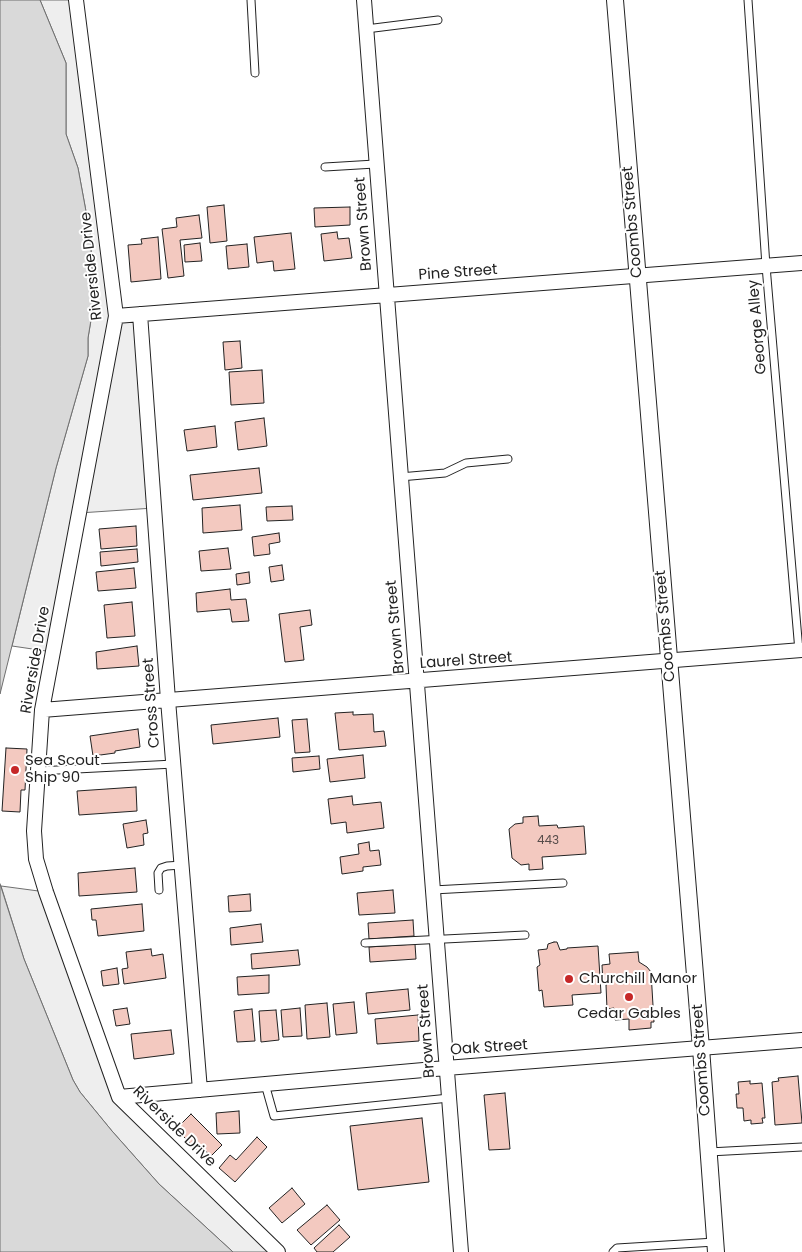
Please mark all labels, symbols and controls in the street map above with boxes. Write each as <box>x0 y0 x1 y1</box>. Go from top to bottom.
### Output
street label: Coombs Street <box>619 165 647 279</box>
street label: Brown Street <box>352 176 376 272</box>
street label: Riverside Drive <box>77 211 107 321</box>
street label: Pine Street <box>418 261 498 285</box>
street label: George Alley <box>745 279 771 375</box>
street label: Coombs Street <box>652 569 680 683</box>
street label: Brown Street <box>383 579 409 675</box>
street label: Riverside Drive <box>18 605 54 715</box>
street label: Laurel Street <box>419 649 513 673</box>
street label: Cross Street <box>140 657 164 749</box>
place label: Sea Scout Ship 90 <box>25 752 100 787</box>
marker: Sea Scout Ship 90 <box>9 764 21 776</box>
house number: 443 <box>537 834 559 848</box>
place label: Churchill Manor <box>579 970 697 988</box>
marker: Churchill Manor <box>563 973 575 985</box>
street label: Brown Street <box>415 983 439 1079</box>
marker: Cedar Gables <box>623 991 635 1003</box>
street label: Coombs Street <box>689 1003 715 1117</box>
place label: Cedar Gables <box>577 1005 681 1023</box>
street label: Oak Street <box>450 1036 528 1060</box>
street label: Riverside Drive <box>129 1083 219 1171</box>

